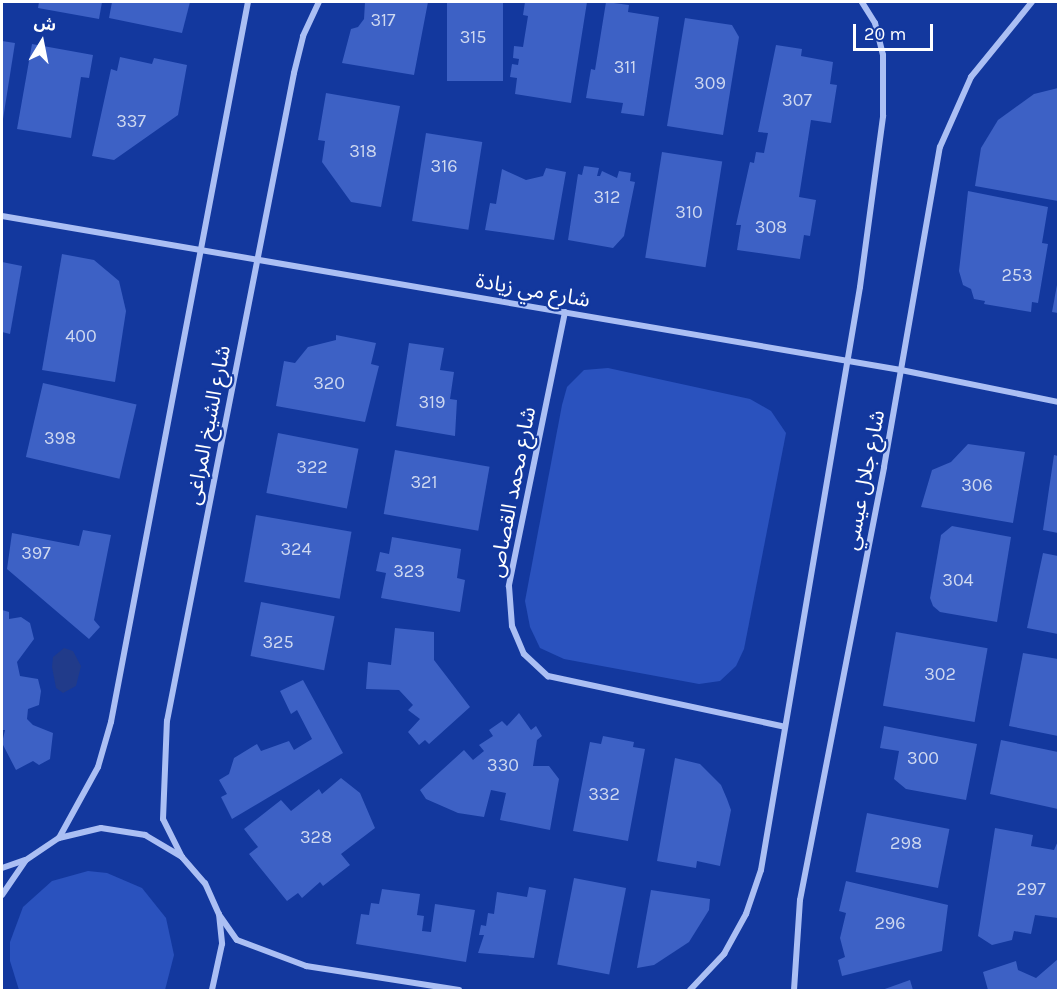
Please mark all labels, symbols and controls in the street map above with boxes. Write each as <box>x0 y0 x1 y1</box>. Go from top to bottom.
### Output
house number: 317 <box>370 9 396 31</box>
north arrow <box>12 12 72 72</box>
scale bar <box>856 12 936 50</box>
text: ش <box>33 13 58 35</box>
text: 20 m <box>864 23 906 45</box>
house number: 315 <box>460 26 486 48</box>
house number: 311 <box>614 56 636 78</box>
house number: 309 <box>694 72 726 94</box>
house number: 307 <box>782 89 812 111</box>
house number: 337 <box>116 110 146 132</box>
house number: 318 <box>349 140 377 162</box>
house number: 316 <box>431 155 457 177</box>
house number: 312 <box>593 186 621 208</box>
house number: 310 <box>675 201 703 223</box>
house number: 308 <box>755 216 787 238</box>
house number: 253 <box>1001 264 1033 286</box>
street label: شارع مي زيادة <box>474 268 592 312</box>
house number: 400 <box>65 325 97 347</box>
street label: شارع الشيخ المراغى <box>180 343 236 507</box>
house number: 320 <box>313 372 345 394</box>
house number: 319 <box>418 391 446 413</box>
street label: شارع محمد القصاص <box>483 405 541 579</box>
street label: شارع جلال عيسي <box>838 408 890 552</box>
house number: 398 <box>44 427 76 449</box>
house number: 322 <box>296 456 328 478</box>
house number: 321 <box>410 471 438 493</box>
house number: 306 <box>961 474 993 496</box>
house number: 324 <box>280 538 312 560</box>
house number: 397 <box>21 542 51 564</box>
house number: 323 <box>393 560 425 582</box>
house number: 304 <box>942 569 974 591</box>
house number: 325 <box>262 631 294 653</box>
house number: 302 <box>924 663 956 685</box>
house number: 300 <box>907 747 939 769</box>
house number: 330 <box>487 754 519 776</box>
house number: 332 <box>588 783 620 805</box>
house number: 328 <box>300 826 332 848</box>
house number: 298 <box>890 832 922 854</box>
house number: 297 <box>1016 878 1046 900</box>
house number: 296 <box>874 912 906 934</box>

